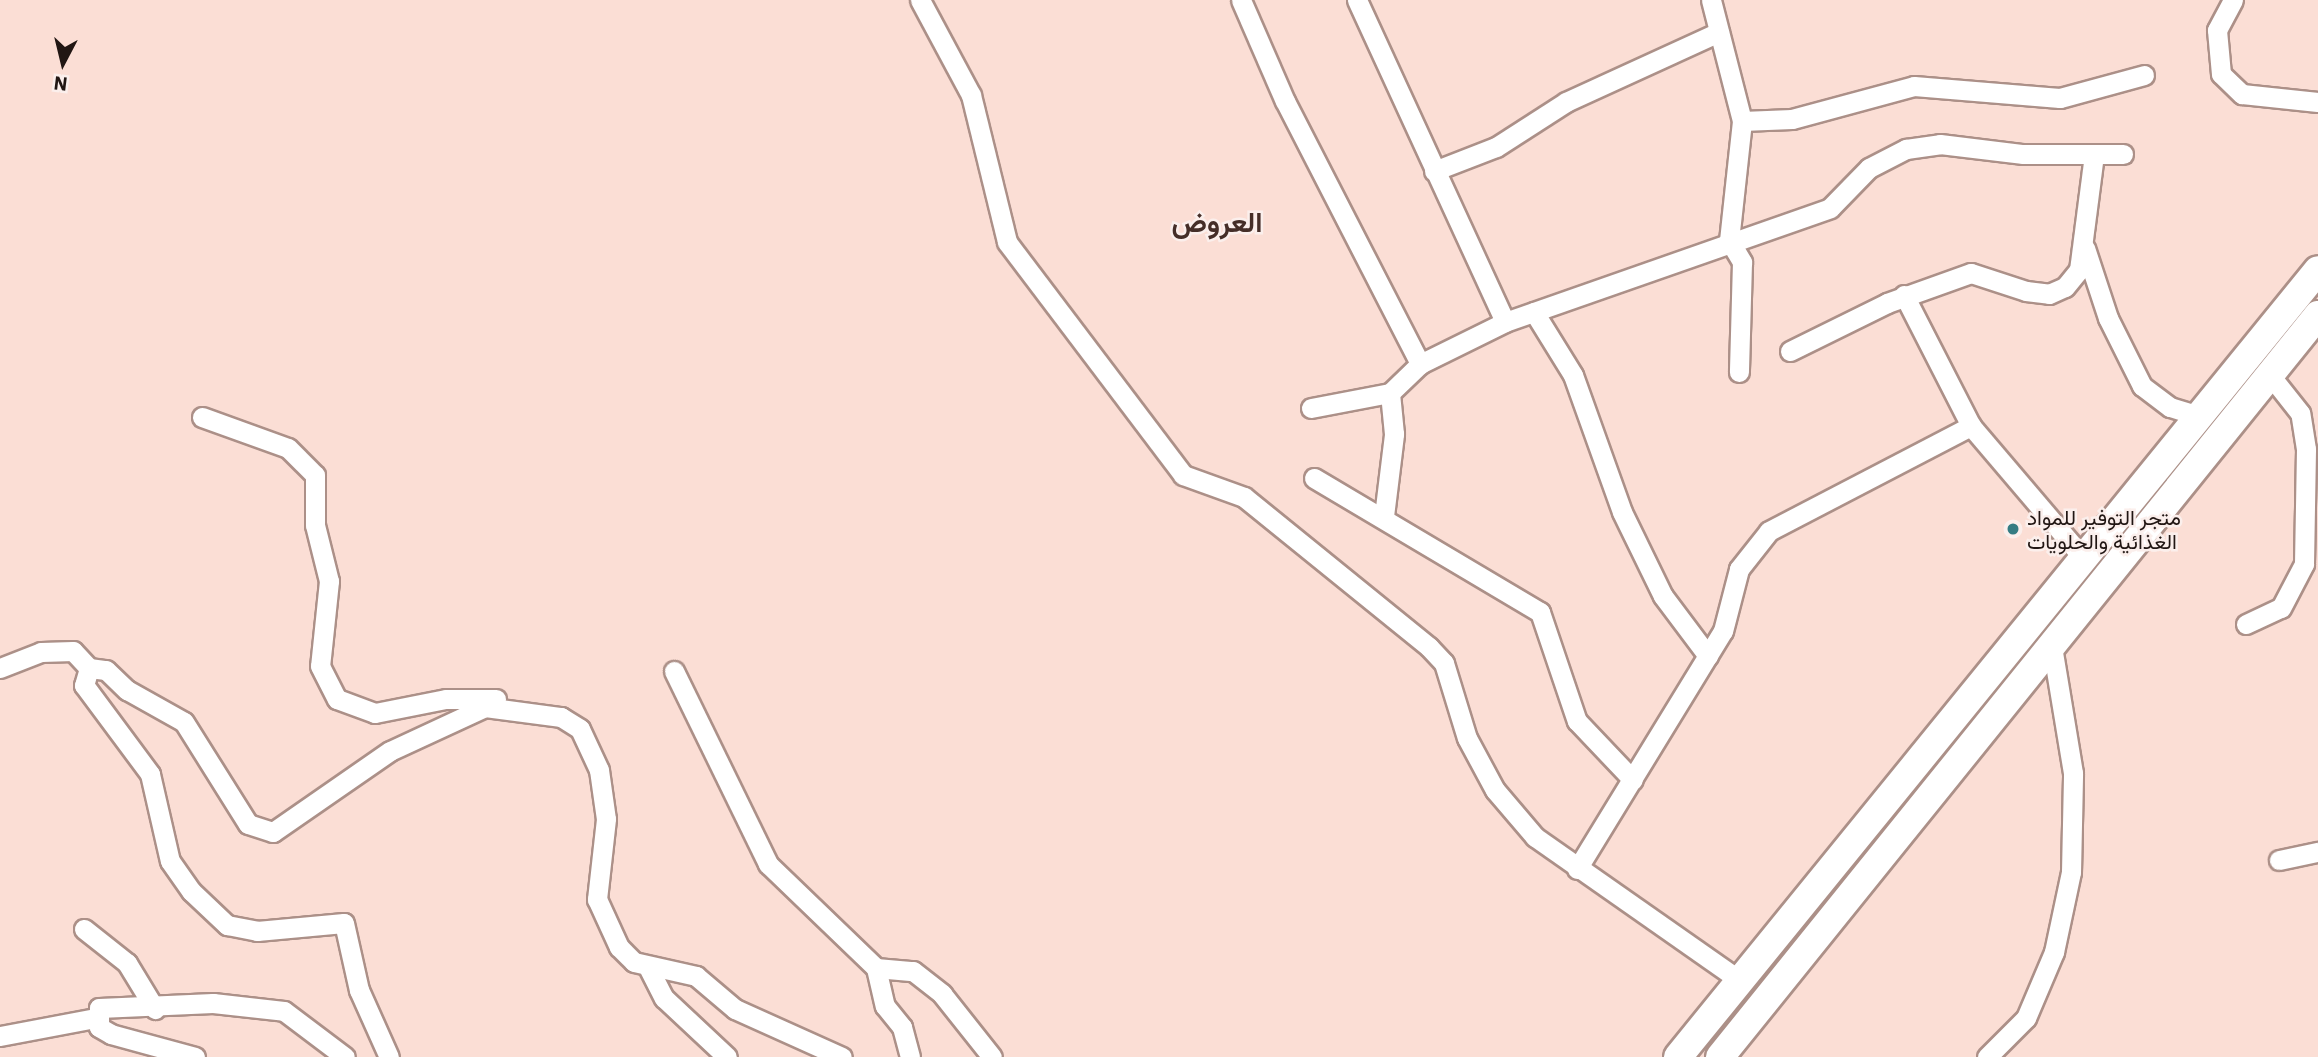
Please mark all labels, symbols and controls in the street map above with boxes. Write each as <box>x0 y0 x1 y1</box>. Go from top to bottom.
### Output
north arrow <box>28 28 98 98</box>
text: N <box>52 71 69 97</box>
district label: العروض <box>1172 205 1262 239</box>
place label: متجر التوفير للمواد الغذائية والحلويات <box>2027 504 2181 554</box>
marker: متجر التوفير للمواد الغذائية والحلويات <box>2005 521 2021 537</box>

